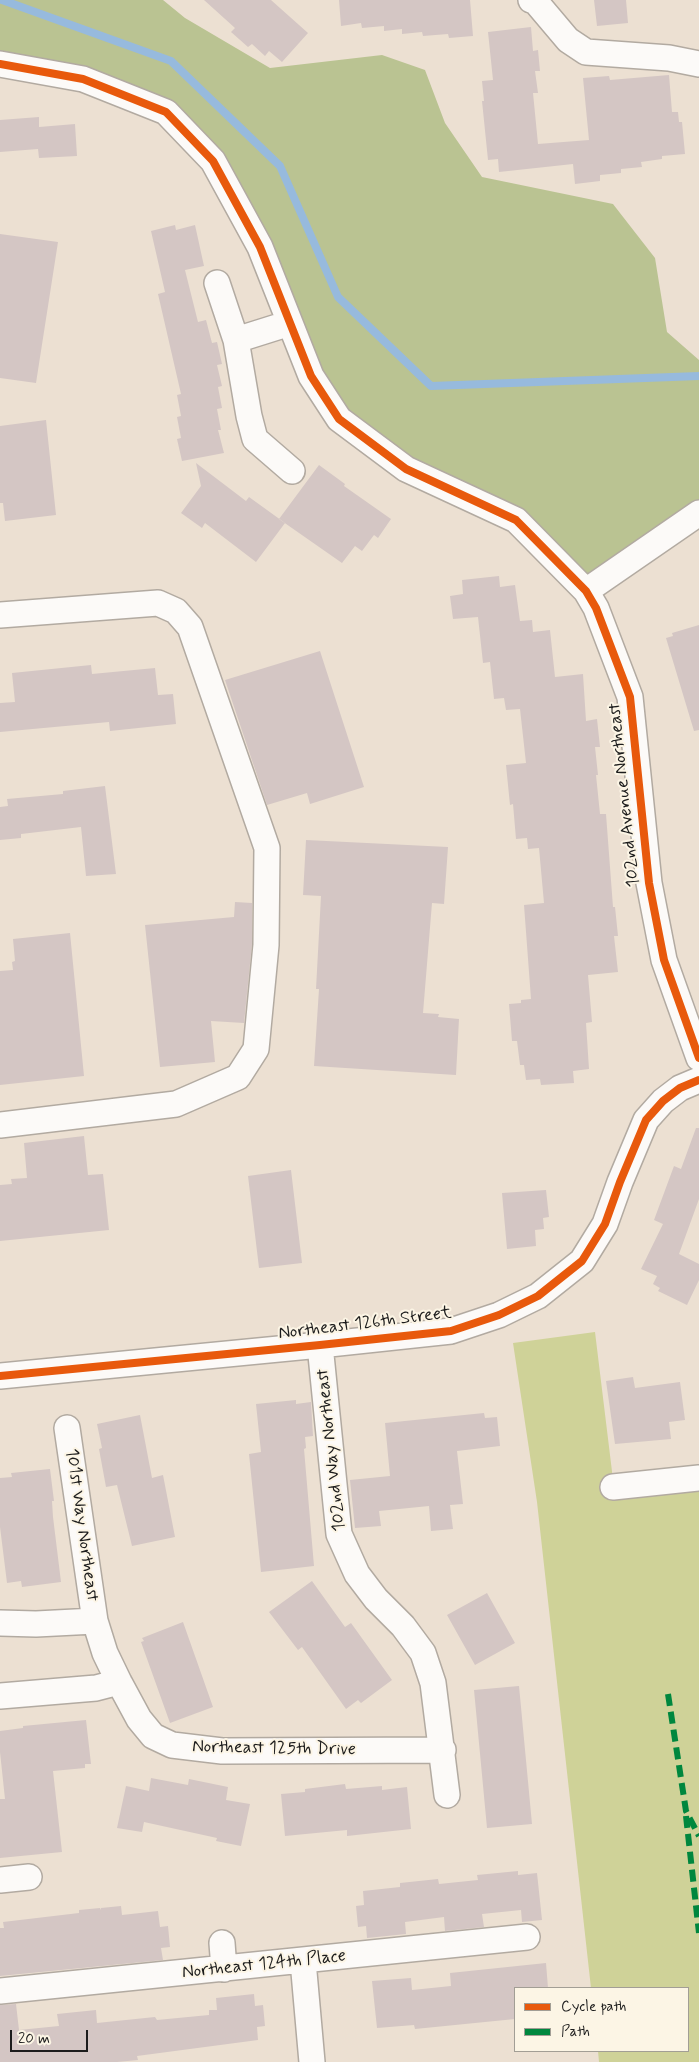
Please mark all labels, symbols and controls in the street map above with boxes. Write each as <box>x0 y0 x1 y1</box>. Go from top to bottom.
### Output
street label: 102nd Avenue Northeast <box>605 702 645 888</box>
street label: Northeast 126th Street <box>277 1303 453 1345</box>
street label: 102nd Way Northeast <box>313 1368 351 1532</box>
street label: 101st Way Northeast <box>60 1447 102 1603</box>
street label: Northeast 125th Drive <box>192 1737 356 1761</box>
street label: Northeast 124th Place <box>181 1946 347 1984</box>
legend <box>514 1987 689 2052</box>
text: Cycle path <box>561 1997 626 2017</box>
scale bar <box>12 2020 90 2052</box>
text: Path <box>561 2022 590 2042</box>
text: 20 m <box>18 2029 50 2049</box>

